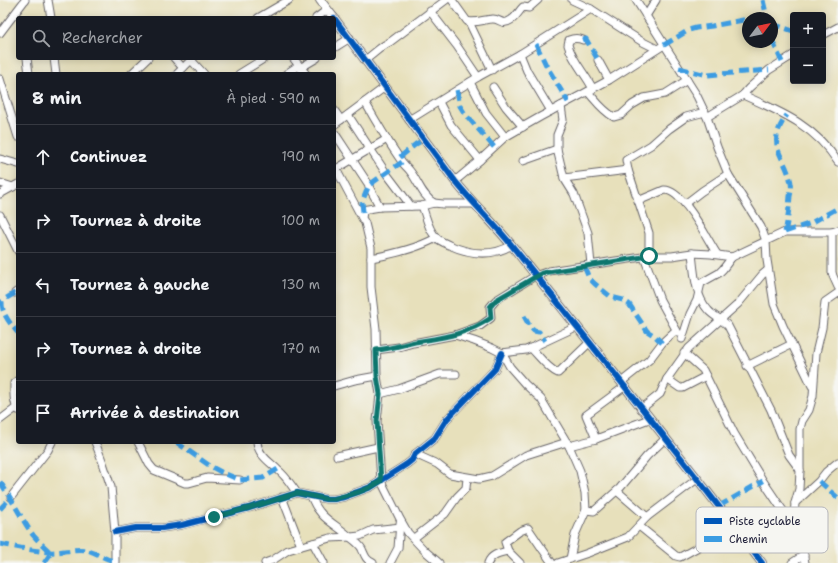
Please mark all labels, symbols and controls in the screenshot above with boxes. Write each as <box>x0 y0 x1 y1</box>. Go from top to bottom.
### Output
north arrow <box>742 12 778 48</box>
map controls <box>790 12 826 84</box>
button: + <box>790 12 826 48</box>
search box <box>16 16 336 60</box>
icon: search <box>30 27 52 49</box>
text: Rechercher <box>62 28 143 48</box>
button: − <box>790 48 826 84</box>
text: 8 min <box>32 87 82 109</box>
text: À pied · 590 m <box>226 90 320 107</box>
icon: ahead <box>32 146 54 168</box>
text: Continuez <box>70 147 147 167</box>
text: 190 m <box>281 148 320 165</box>
icon: right <box>32 210 54 232</box>
text: Tournez à droite <box>70 211 202 231</box>
text: 100 m <box>281 212 320 229</box>
route start <box>640 247 658 265</box>
icon: left <box>32 274 54 296</box>
text: Tournez à gauche <box>70 275 210 295</box>
text: 130 m <box>282 276 320 293</box>
icon: right <box>32 338 54 360</box>
text: Tournez à droite <box>70 339 202 359</box>
text: 170 m <box>282 340 320 357</box>
icon: arrive <box>32 402 54 424</box>
text: Arrivée à destination <box>70 403 239 423</box>
legend <box>696 507 828 553</box>
route end <box>205 508 223 526</box>
text: Piste cyclable <box>729 514 801 529</box>
text: Chemin <box>729 532 768 547</box>

